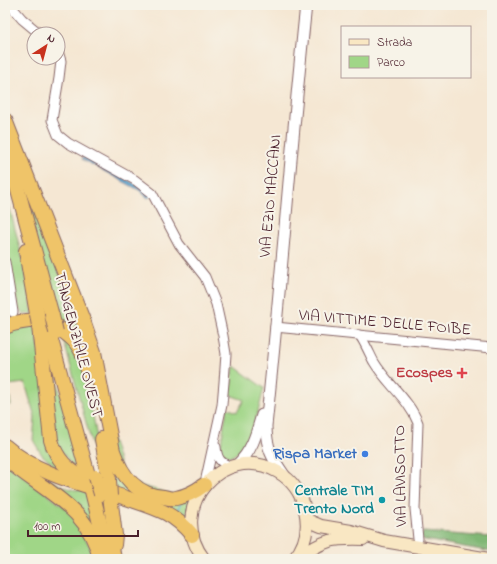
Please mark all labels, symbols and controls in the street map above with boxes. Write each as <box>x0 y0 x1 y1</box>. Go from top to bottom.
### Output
north arrow <box>26 26 66 66</box>
legend <box>341 26 471 78</box>
text: N <box>44 30 59 47</box>
text: Strada <box>377 34 412 52</box>
text: Parco <box>377 54 405 72</box>
street label: VIA EZIO MACCANI <box>254 134 288 259</box>
street label: TANGENZIALE OVEST <box>47 270 109 420</box>
street label: VIA VITTIME DELLE FOIBE <box>297 303 472 342</box>
place label: Ecospes <box>396 361 453 385</box>
marker: Ecospes <box>456 367 468 379</box>
street label: VIA LAVISOTTO <box>388 425 414 528</box>
place label: Rispa Market <box>272 442 358 466</box>
marker: Rispa Market <box>360 449 370 459</box>
place label: Centrale TIM Trento Nord <box>294 479 374 521</box>
marker: Centrale TIM Trento Nord <box>377 495 387 505</box>
scale bar <box>28 512 138 538</box>
text: 100 m <box>34 518 61 536</box>

